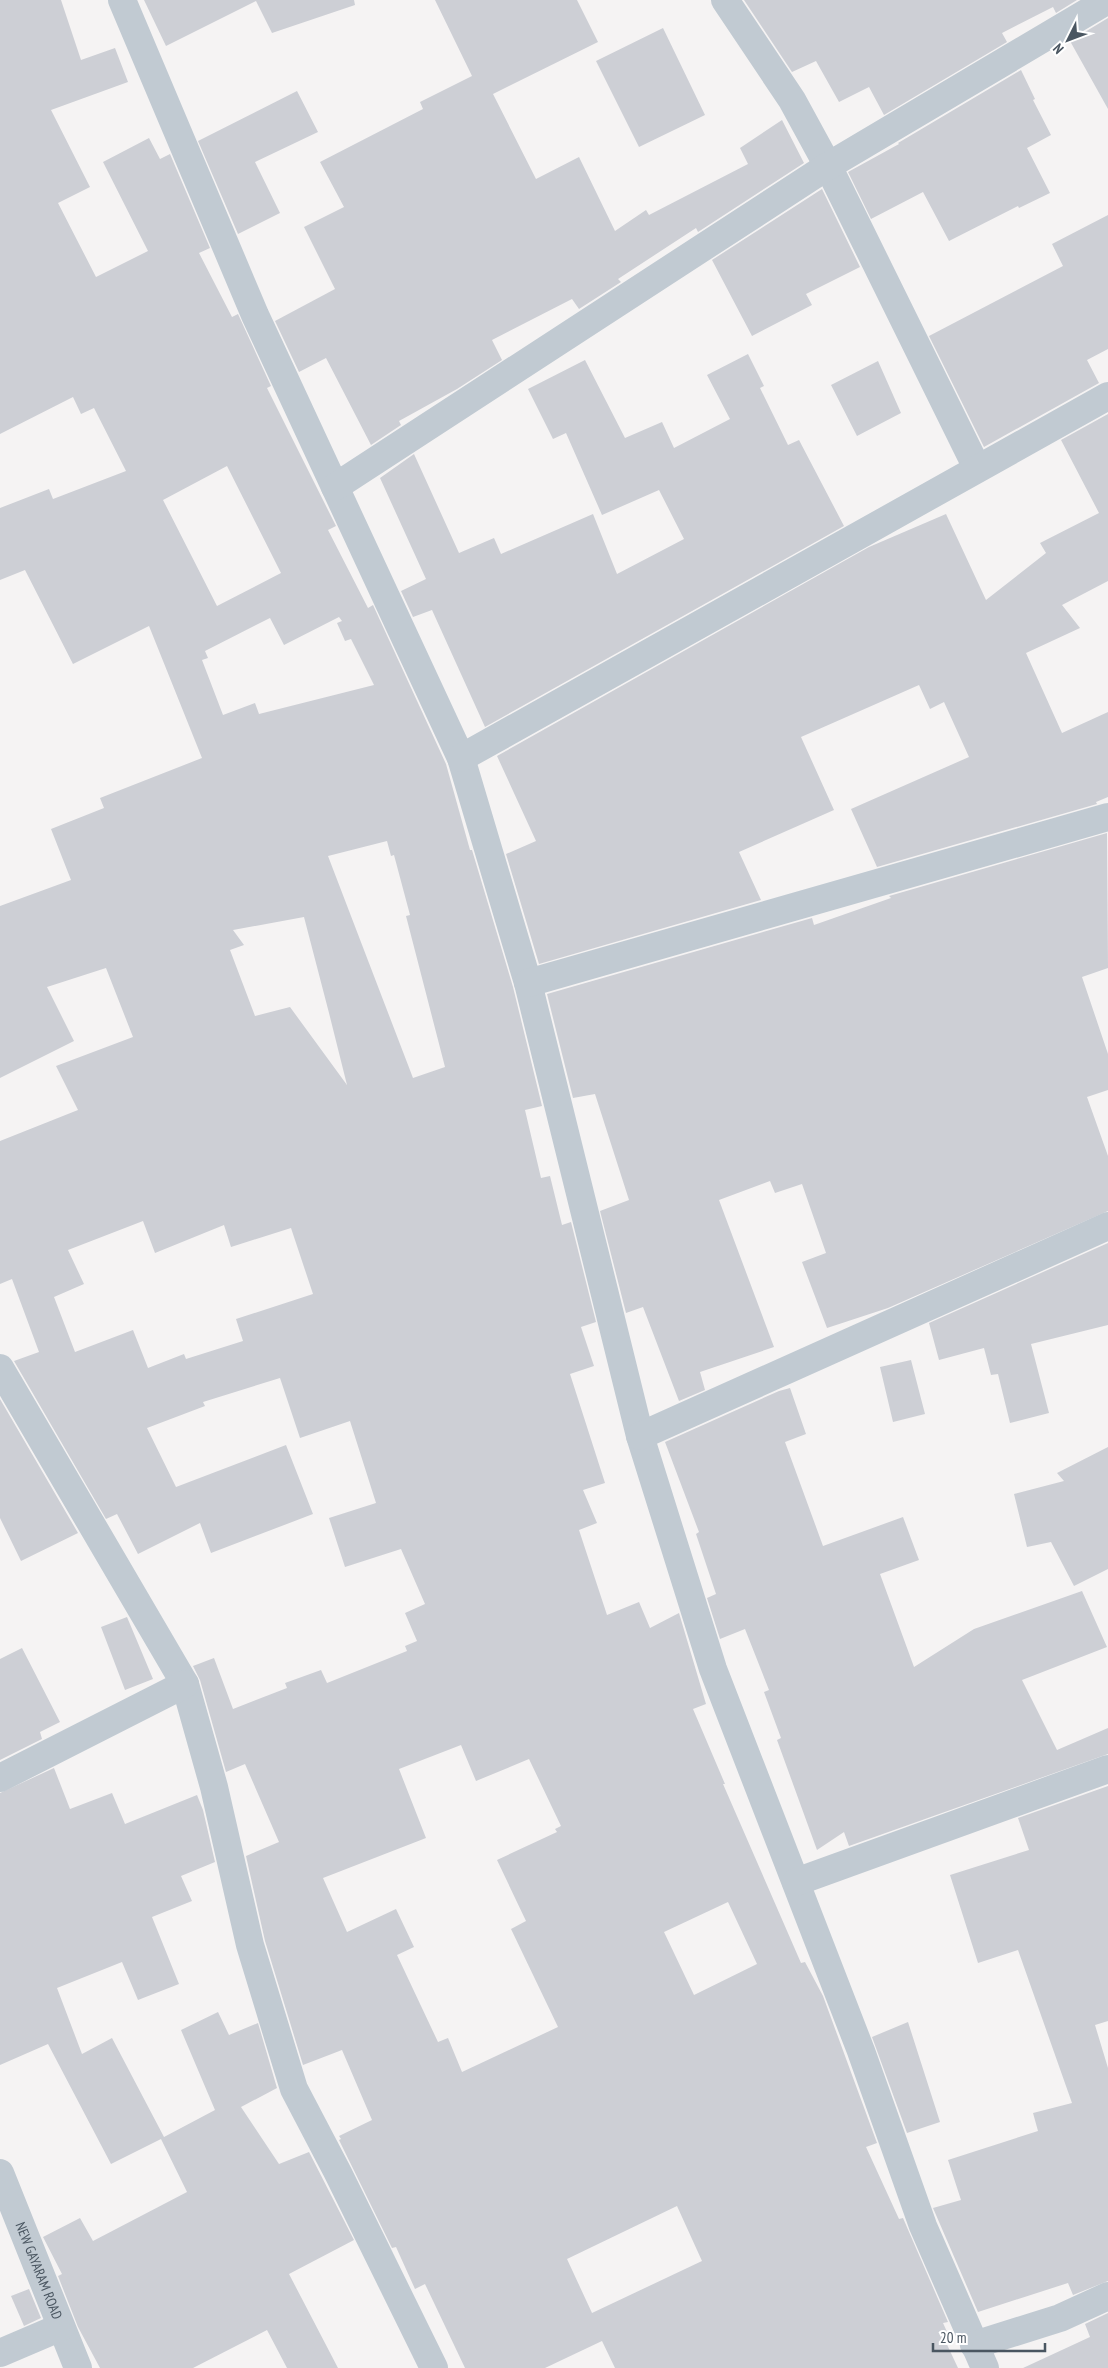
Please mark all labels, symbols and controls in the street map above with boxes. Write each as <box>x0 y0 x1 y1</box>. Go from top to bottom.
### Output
north arrow <box>1043 15 1093 65</box>
text: N <box>1049 40 1068 58</box>
street label: NEW GAYARAM ROAD <box>11 2219 67 2322</box>
scale bar <box>933 2320 1046 2352</box>
text: 20 m <box>940 2328 966 2347</box>

